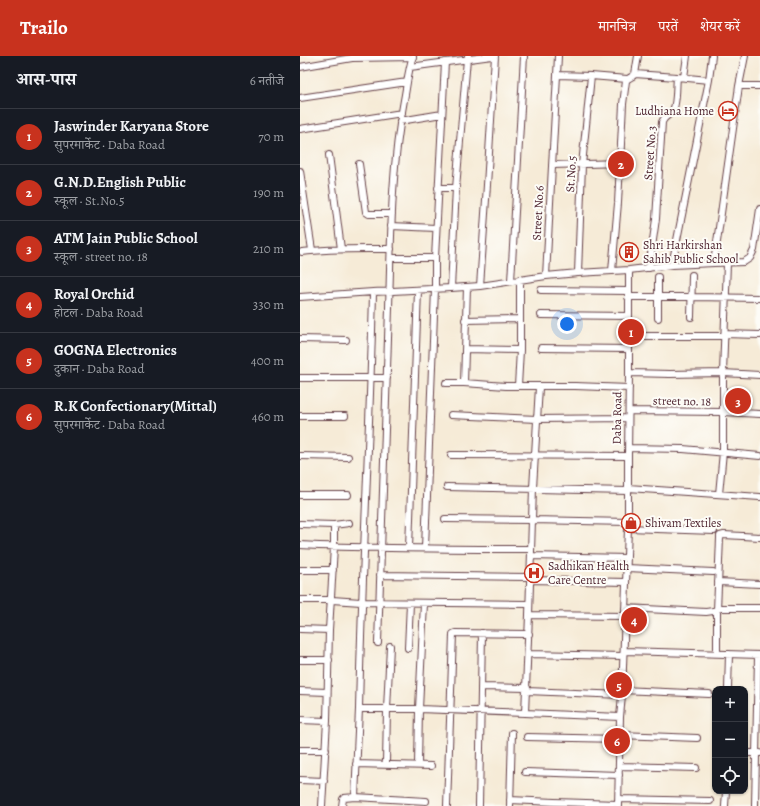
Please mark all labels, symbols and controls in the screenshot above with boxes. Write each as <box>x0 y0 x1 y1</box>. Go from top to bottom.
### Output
text: Trailo <box>20 15 68 41</box>
text: मानचित्र <box>598 17 636 36</box>
text: परतें <box>658 17 678 36</box>
text: शेयर करें <box>700 17 740 36</box>
text: आस-पास <box>16 68 76 91</box>
text: 6 नतीजे <box>250 72 284 89</box>
hotel icon: Ludhiana Home <box>717 100 739 122</box>
place label: Ludhiana Home <box>635 103 714 119</box>
text: Jaswinder Karyana Store <box>54 116 209 136</box>
street label: Street No.3 <box>640 125 660 181</box>
text: 1 <box>27 128 31 145</box>
text: 70 m <box>258 128 284 145</box>
text: सुपरमार्केट · Daba Road <box>54 136 165 153</box>
pin: 2 <box>608 149 634 179</box>
street label: St.No.5 <box>562 155 580 193</box>
text: G.N.D.English Public <box>54 172 186 192</box>
text: 2 <box>26 184 32 201</box>
text: 190 m <box>253 184 284 201</box>
street label: Street No.6 <box>529 185 547 241</box>
text: स्कूल · St.No.5 <box>54 192 125 209</box>
text: ATM Jain Public School <box>54 228 198 248</box>
place label: Shri Harkirshan Sahib Public School <box>643 237 739 267</box>
text: 3 <box>26 240 32 257</box>
text: 210 m <box>253 240 284 257</box>
building icon: Shri Harkirshan Sahib Public School <box>618 241 640 263</box>
text: स्कूल · street no. 18 <box>54 248 148 265</box>
text: Royal Orchid <box>54 284 134 304</box>
text: 4 <box>26 296 32 313</box>
text: 330 m <box>253 296 284 313</box>
text: होटल · Daba Road <box>54 304 143 321</box>
your location <box>557 314 577 334</box>
pin: 1 <box>618 317 644 347</box>
text: GOGNA Electronics <box>54 340 177 360</box>
text: 5 <box>26 352 32 369</box>
text: 400 m <box>251 352 284 369</box>
text: दुकान · Daba Road <box>54 360 144 377</box>
pin: 3 <box>725 386 751 416</box>
street label: Daba Road <box>609 391 625 445</box>
street label: street no. 18 <box>653 392 711 410</box>
text: R.K Confectionary(Mittal) <box>54 396 217 416</box>
text: 6 <box>26 408 32 425</box>
text: 460 m <box>252 408 284 425</box>
text: सुपरमार्केट · Daba Road <box>54 416 165 433</box>
shop icon: Shivam Textiles <box>620 512 642 534</box>
place label: Shivam Textiles <box>645 515 721 531</box>
place label: Sadhikan Health Care Centre <box>548 558 630 588</box>
hospital icon: Sadhikan Health Care Centre <box>523 562 545 584</box>
pin: 4 <box>621 605 647 635</box>
pin: 5 <box>606 670 632 700</box>
map controls <box>712 686 748 794</box>
button: + <box>712 686 748 722</box>
button: − <box>712 722 748 758</box>
pin: 6 <box>604 726 630 756</box>
button: locate <box>712 758 748 794</box>

